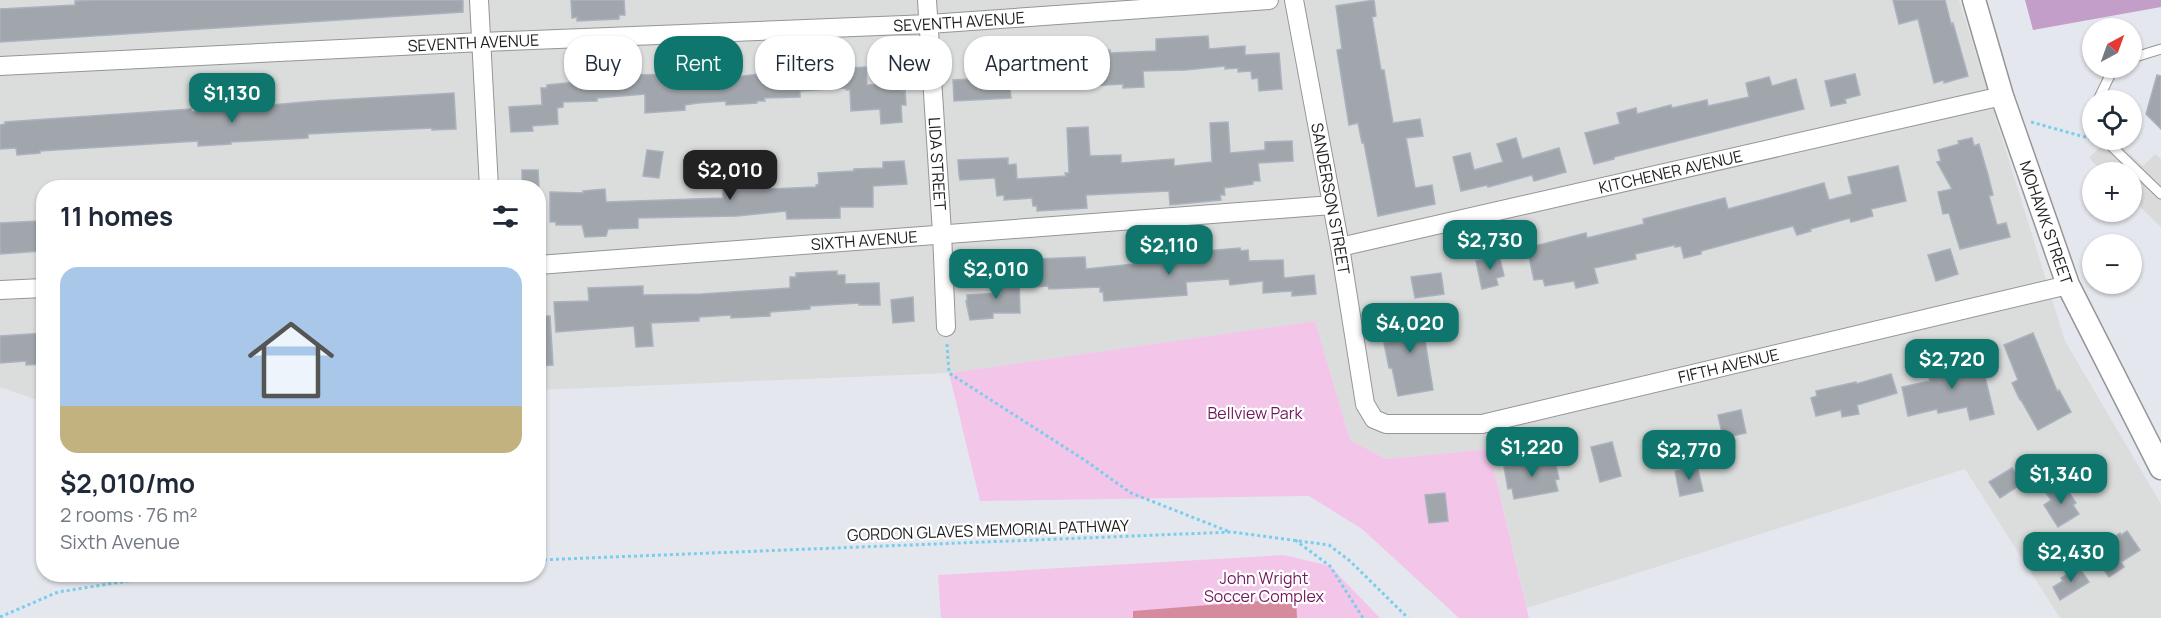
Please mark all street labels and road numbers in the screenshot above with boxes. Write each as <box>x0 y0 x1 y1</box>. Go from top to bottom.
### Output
street label: SEVENTH AVENUE <box>893 6 1025 36</box>
street label: SEVENTH AVENUE <box>407 29 540 57</box>
street label: LIDA STREET <box>924 117 952 211</box>
street label: SANDERSON STREET <box>1306 121 1355 277</box>
street label: KITCHENER AVENUE <box>1596 145 1745 199</box>
street label: MOHAWK STREET <box>2014 158 2078 288</box>
street label: SIXTH AVENUE <box>810 225 918 255</box>
street label: FIFTH AVENUE <box>1676 343 1781 388</box>
street label: GORDON GLAVES MEMORIAL PATHWAY <box>847 514 1129 546</box>

